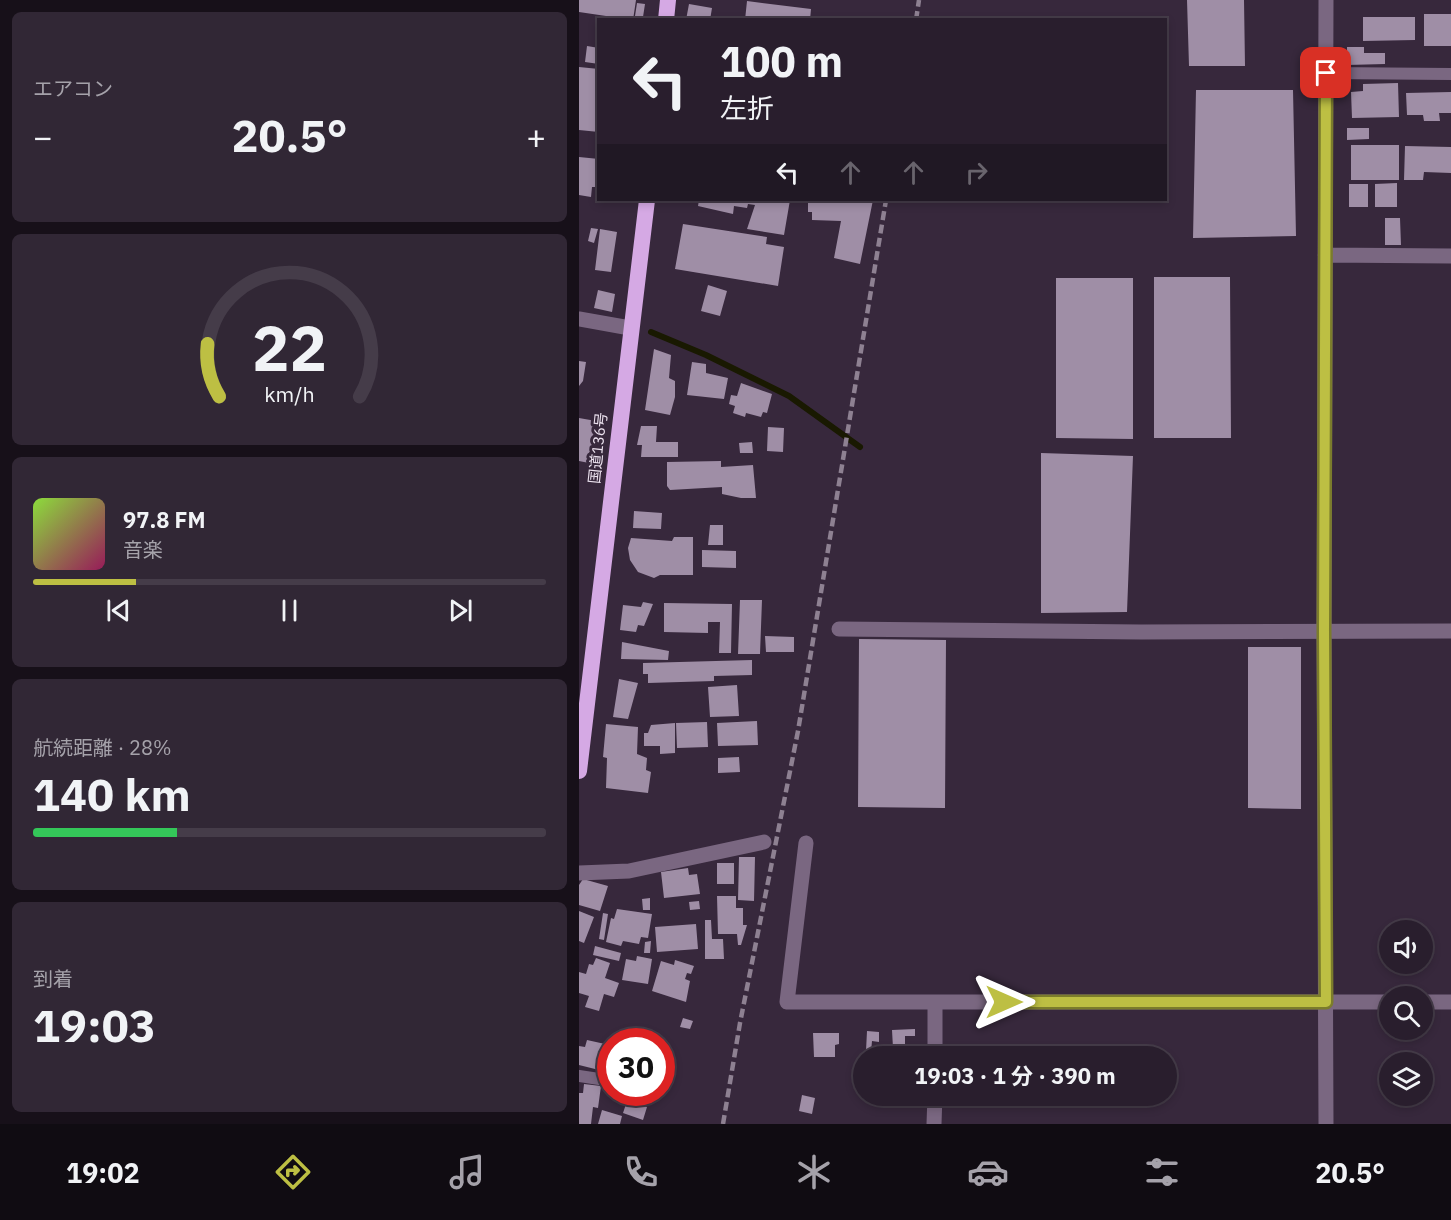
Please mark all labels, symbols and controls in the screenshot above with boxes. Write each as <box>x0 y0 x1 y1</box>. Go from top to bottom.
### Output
text: 100 m <box>720 34 843 89</box>
icon: left <box>621 42 699 120</box>
pin <box>1300 47 1351 98</box>
icon: arrive <box>1309 56 1342 89</box>
text: エアコン <box>33 75 113 102</box>
text: 左折 <box>720 90 774 125</box>
text: 20.5° <box>231 106 348 164</box>
text: − <box>33 115 53 158</box>
text: + <box>526 115 546 158</box>
icon: left <box>771 156 804 189</box>
icon: ahead <box>834 156 867 189</box>
icon: ahead <box>897 156 930 189</box>
icon: right <box>960 156 993 189</box>
text: 22 <box>252 307 327 388</box>
text: km/h <box>264 380 315 408</box>
street label: 国道136号 <box>584 411 611 485</box>
text: 97.8 FM <box>123 505 206 534</box>
text: 音楽 <box>123 536 163 563</box>
icon: previous <box>102 594 135 627</box>
icon: pause <box>273 594 306 627</box>
icon: next <box>444 594 477 627</box>
text: 航続距離 · 28% <box>33 734 172 761</box>
text: 140 km <box>33 765 191 823</box>
map controls <box>1379 920 1433 1106</box>
button: sound <box>1379 920 1433 974</box>
text: 到着 <box>33 965 73 992</box>
position arrow <box>972 970 1036 1034</box>
button: search <box>1379 986 1433 1040</box>
text: 19:03 <box>33 996 156 1054</box>
speed limit sign: 30 <box>597 1028 675 1106</box>
button: layers <box>1379 1052 1433 1106</box>
text: 19:03 · 1 分 · 390 m <box>914 1061 1116 1090</box>
icon: directions <box>272 1151 314 1193</box>
icon: music <box>446 1151 488 1193</box>
icon: phone <box>620 1151 662 1193</box>
icon: climate <box>793 1151 835 1193</box>
icon: car <box>967 1151 1009 1193</box>
icon: filters <box>1141 1151 1183 1193</box>
text: 19:02 <box>66 1155 140 1190</box>
text: 20.5° <box>1315 1155 1385 1190</box>

